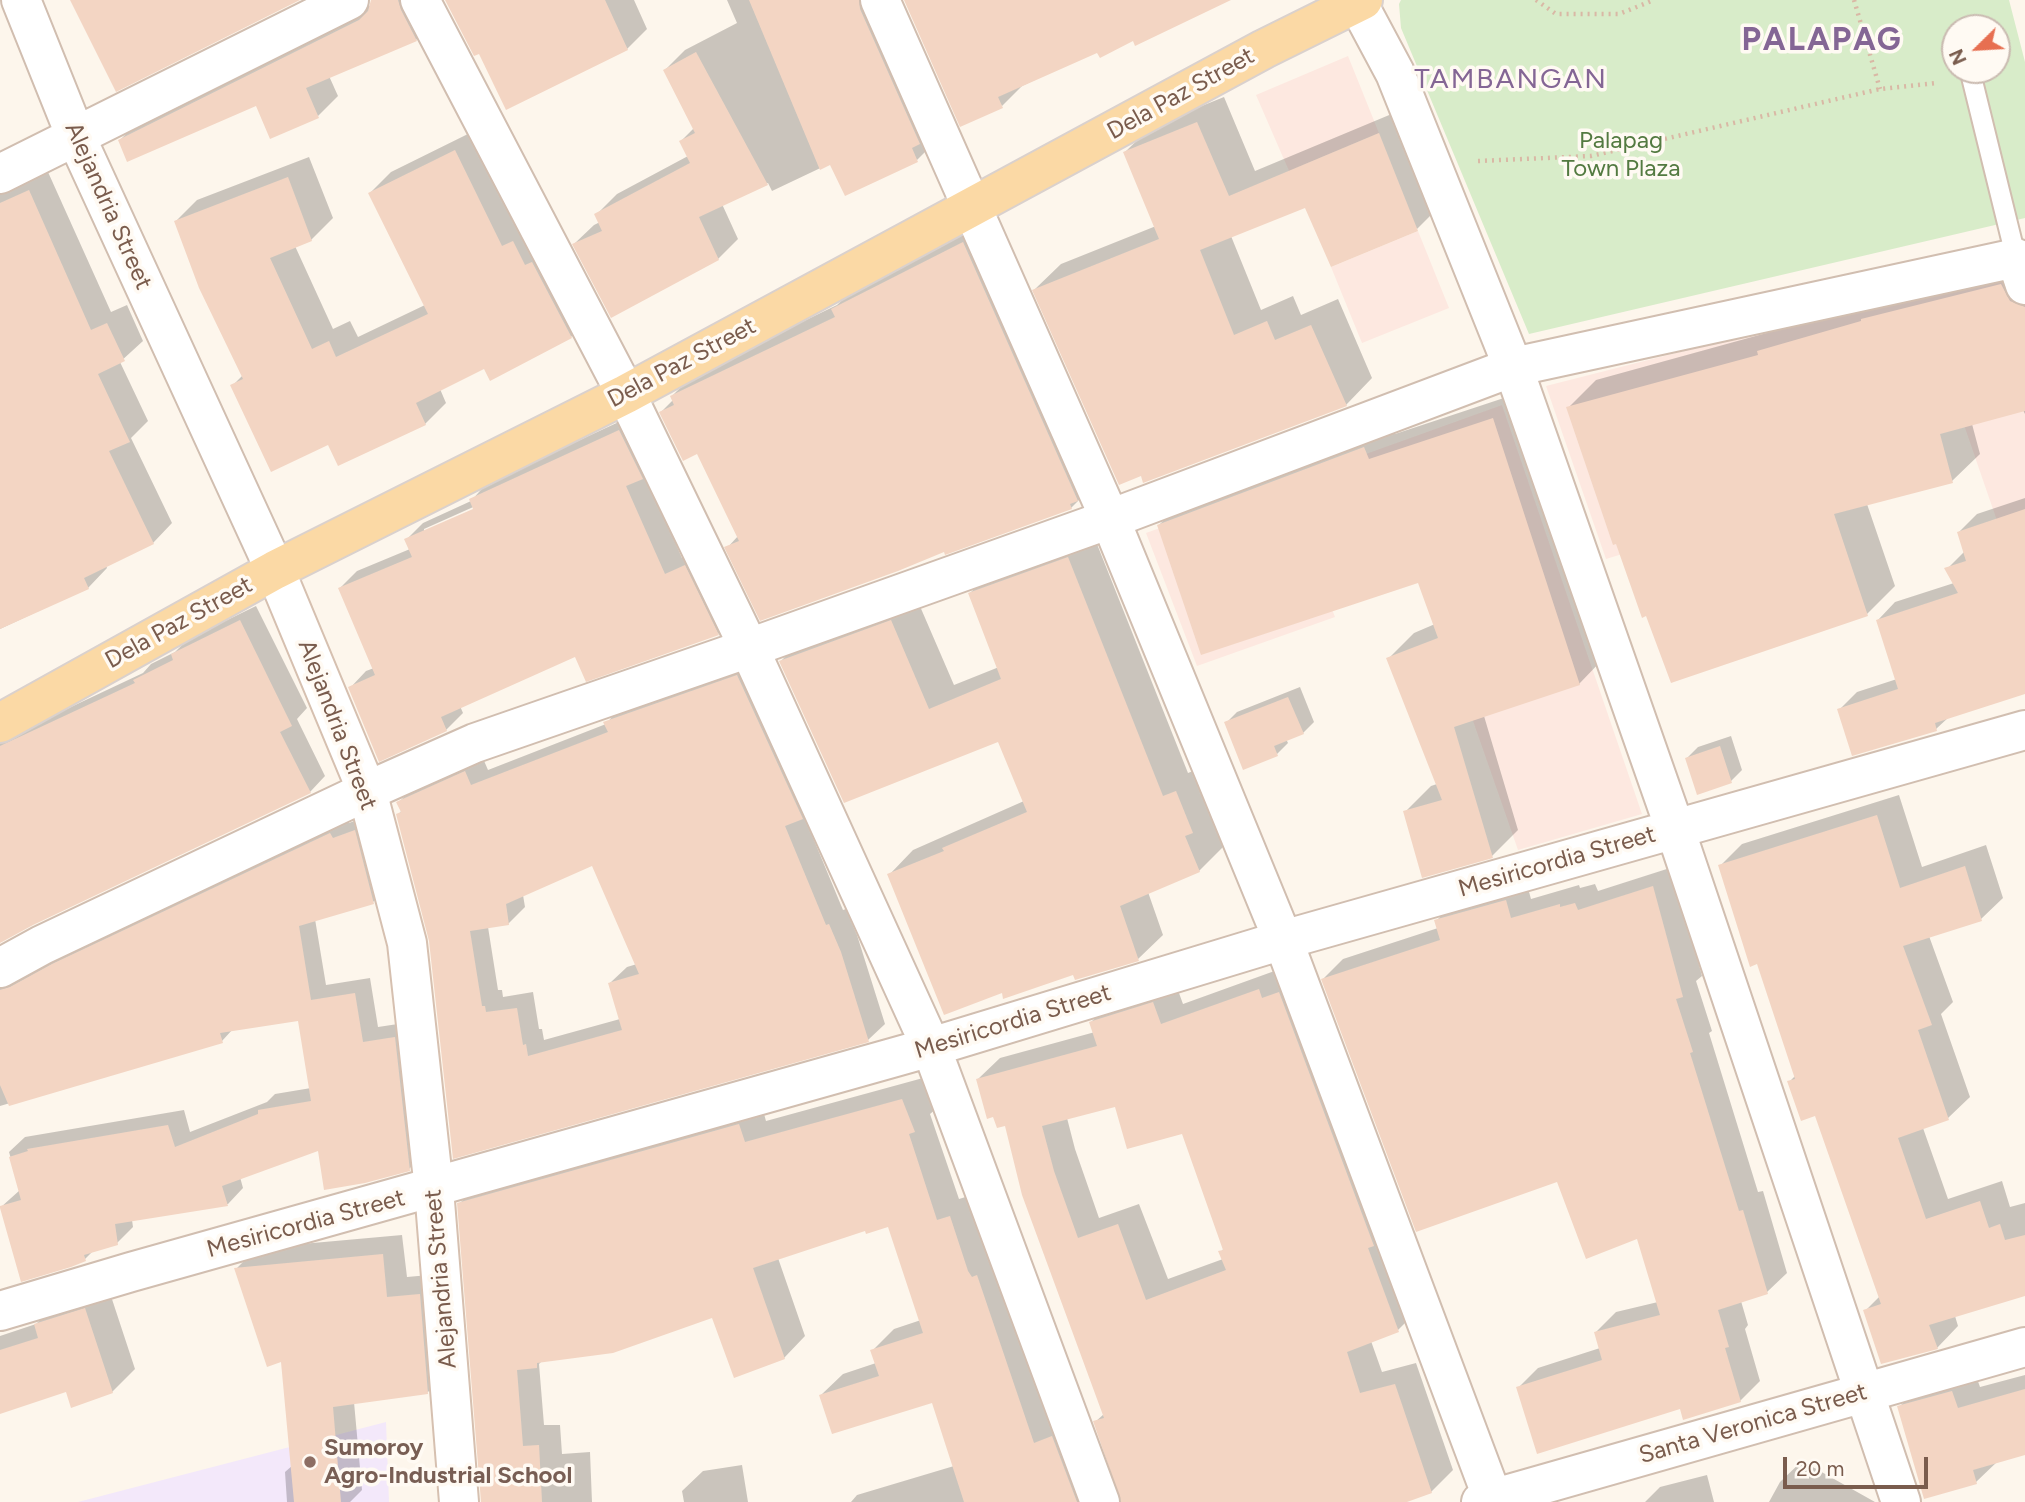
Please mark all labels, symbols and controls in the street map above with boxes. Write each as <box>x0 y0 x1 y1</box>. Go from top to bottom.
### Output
north arrow <box>1941 14 2011 84</box>
district label: PALAPAG <box>1742 22 1902 60</box>
street label: Dela Paz Street <box>1102 42 1260 146</box>
text: N <box>1945 46 1972 68</box>
district label: TAMBANGAN <box>1415 63 1607 97</box>
street label: Alejandria Street <box>58 118 158 294</box>
park label: Palapag Town Plaza <box>1562 127 1680 183</box>
street label: Dela Paz Street <box>603 312 761 414</box>
street label: Dela Paz Street <box>100 571 258 675</box>
street label: Alejandria Street <box>291 636 383 814</box>
street label: Mesiricordia Street <box>1455 820 1659 904</box>
street label: Mesiricordia Street <box>911 978 1115 1066</box>
street label: Mesiricordia Street <box>204 1184 408 1264</box>
street label: Alejandria Street <box>419 1188 463 1370</box>
street label: Santa Veronica Street <box>1636 1378 1870 1470</box>
place label: Sumoroy Agro-Industrial School <box>324 1434 572 1490</box>
scale bar <box>1787 1442 1932 1486</box>
marker: Sumoroy Agro-Industrial School <box>302 1454 318 1470</box>
text: 20 m <box>1796 1456 1844 1481</box>

